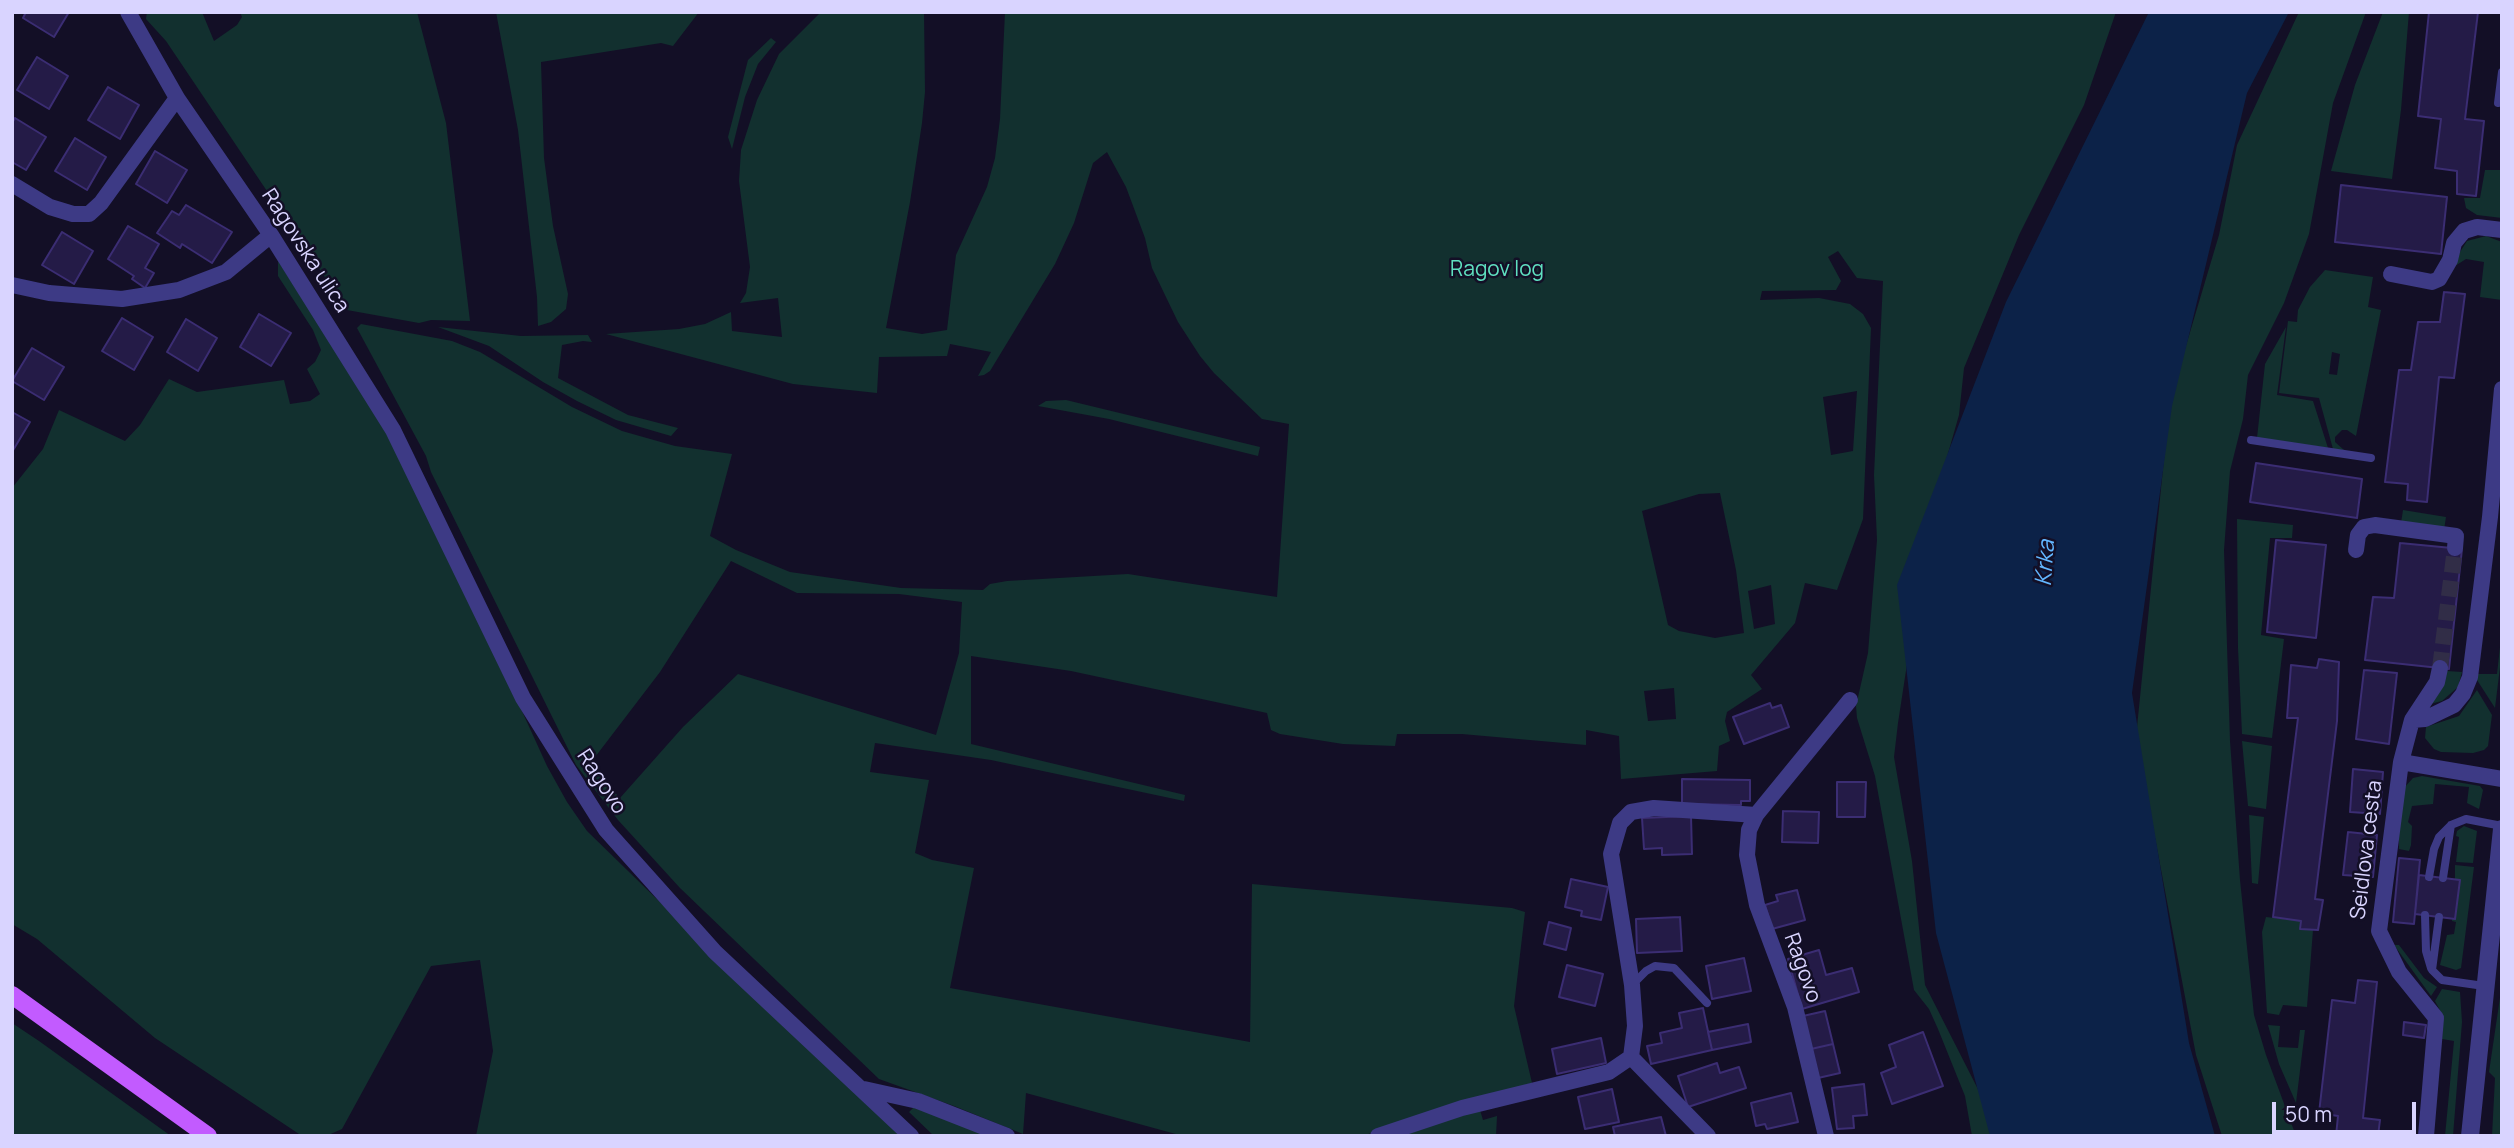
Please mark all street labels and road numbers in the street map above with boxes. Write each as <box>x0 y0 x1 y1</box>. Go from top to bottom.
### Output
street label: Ragovska ulica <box>256 184 354 318</box>
street label: Ragovo <box>571 745 631 819</box>
street label: Seidlova cesta <box>2346 779 2388 921</box>
street label: Ragovo <box>1778 930 1826 1006</box>

